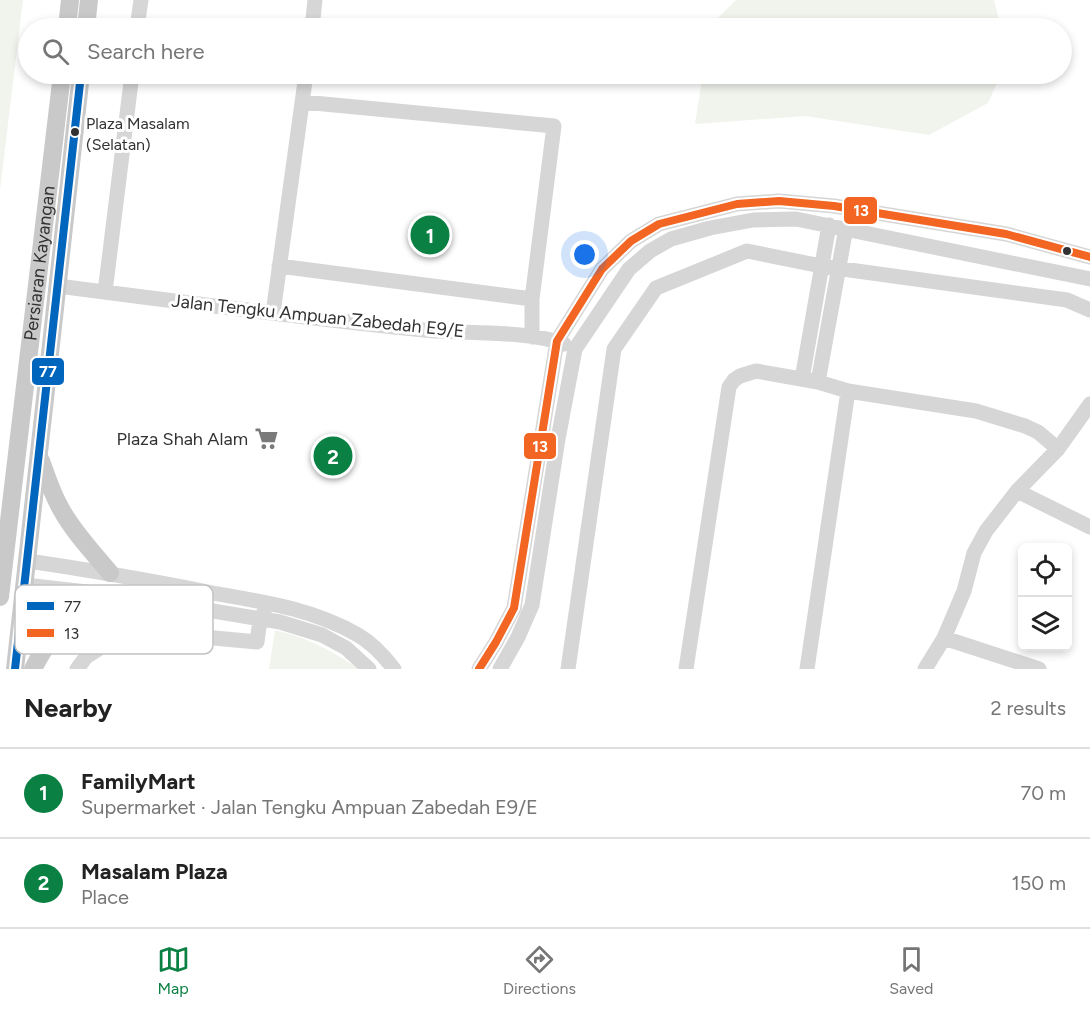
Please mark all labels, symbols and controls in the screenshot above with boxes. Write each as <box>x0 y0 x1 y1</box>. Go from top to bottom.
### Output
search box <box>18 18 1072 84</box>
icon: search <box>39 35 72 68</box>
text: Search here <box>87 38 205 65</box>
place label: Plaza Masalam (Selatan) <box>86 114 190 154</box>
marker: Plaza Masalam (Selatan) <box>69 126 81 138</box>
street label: Persiaran Kayangan <box>19 185 60 342</box>
line badge: 13 <box>843 196 878 225</box>
text: 13 <box>853 201 869 220</box>
pin: 1 <box>410 212 450 258</box>
your location <box>570 240 599 269</box>
unlabelled marker <box>1061 245 1073 257</box>
street label: Jalan Tengku Ampuan Zabedah E9/E <box>171 290 465 342</box>
line badge: 77 <box>31 357 65 386</box>
text: 77 <box>39 362 57 381</box>
supermarket icon: Plaza Shah Alam <box>253 426 279 452</box>
place label: Plaza Shah Alam <box>117 428 248 450</box>
line badge: 13 <box>523 432 557 460</box>
pin: 2 <box>314 434 352 478</box>
text: 13 <box>532 437 548 456</box>
map controls <box>1018 543 1072 651</box>
button: locate <box>1018 543 1072 597</box>
legend <box>15 585 213 654</box>
text: 77 <box>64 597 82 616</box>
button: layers <box>1018 597 1072 651</box>
text: 13 <box>64 624 79 643</box>
text: Nearby <box>24 692 112 724</box>
text: 2 results <box>990 696 1066 720</box>
text: FamilyMart <box>81 768 196 795</box>
text: 1 <box>39 781 48 805</box>
text: 70 m <box>1020 781 1066 805</box>
text: Supermarket · Jalan Tengku Ampuan Zabedah E9/E <box>81 795 538 819</box>
text: Masalam Plaza <box>81 858 228 885</box>
text: 2 <box>38 871 49 895</box>
text: 150 m <box>1011 871 1066 895</box>
text: Place <box>81 885 129 909</box>
tab: Map <box>157 943 190 998</box>
tab: Directions <box>503 943 576 998</box>
tab: Saved <box>889 943 933 998</box>

